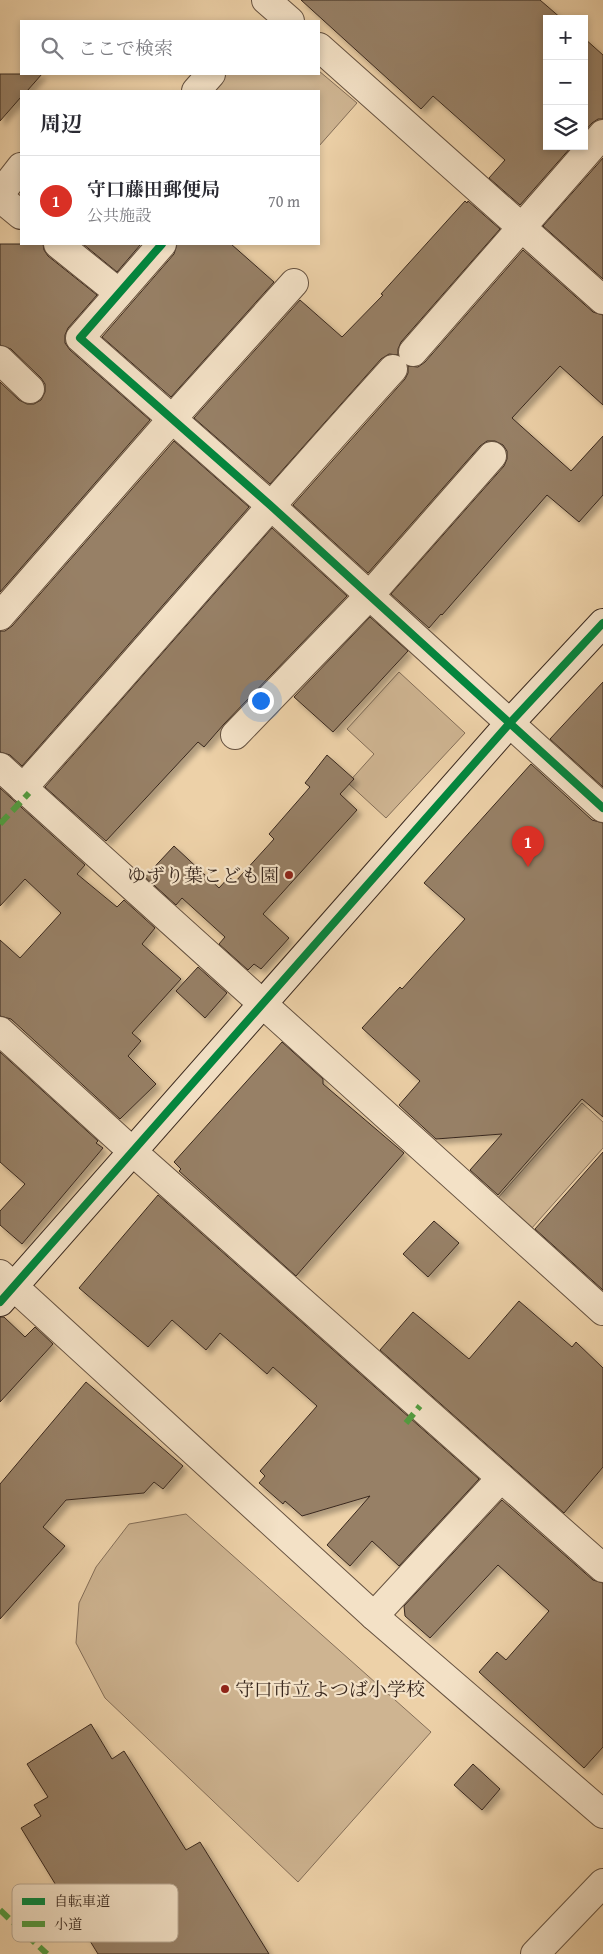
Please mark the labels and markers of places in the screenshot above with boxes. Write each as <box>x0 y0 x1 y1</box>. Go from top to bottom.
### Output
pin: 1 <box>512 826 544 867</box>
place label: ゆずり葉こども園 <box>127 861 279 889</box>
marker: ゆずり葉こども園 <box>283 869 295 881</box>
place label: 守口市立よつば小学校 <box>235 1675 425 1703</box>
marker: 守口市立よつば小学校 <box>219 1683 231 1695</box>

